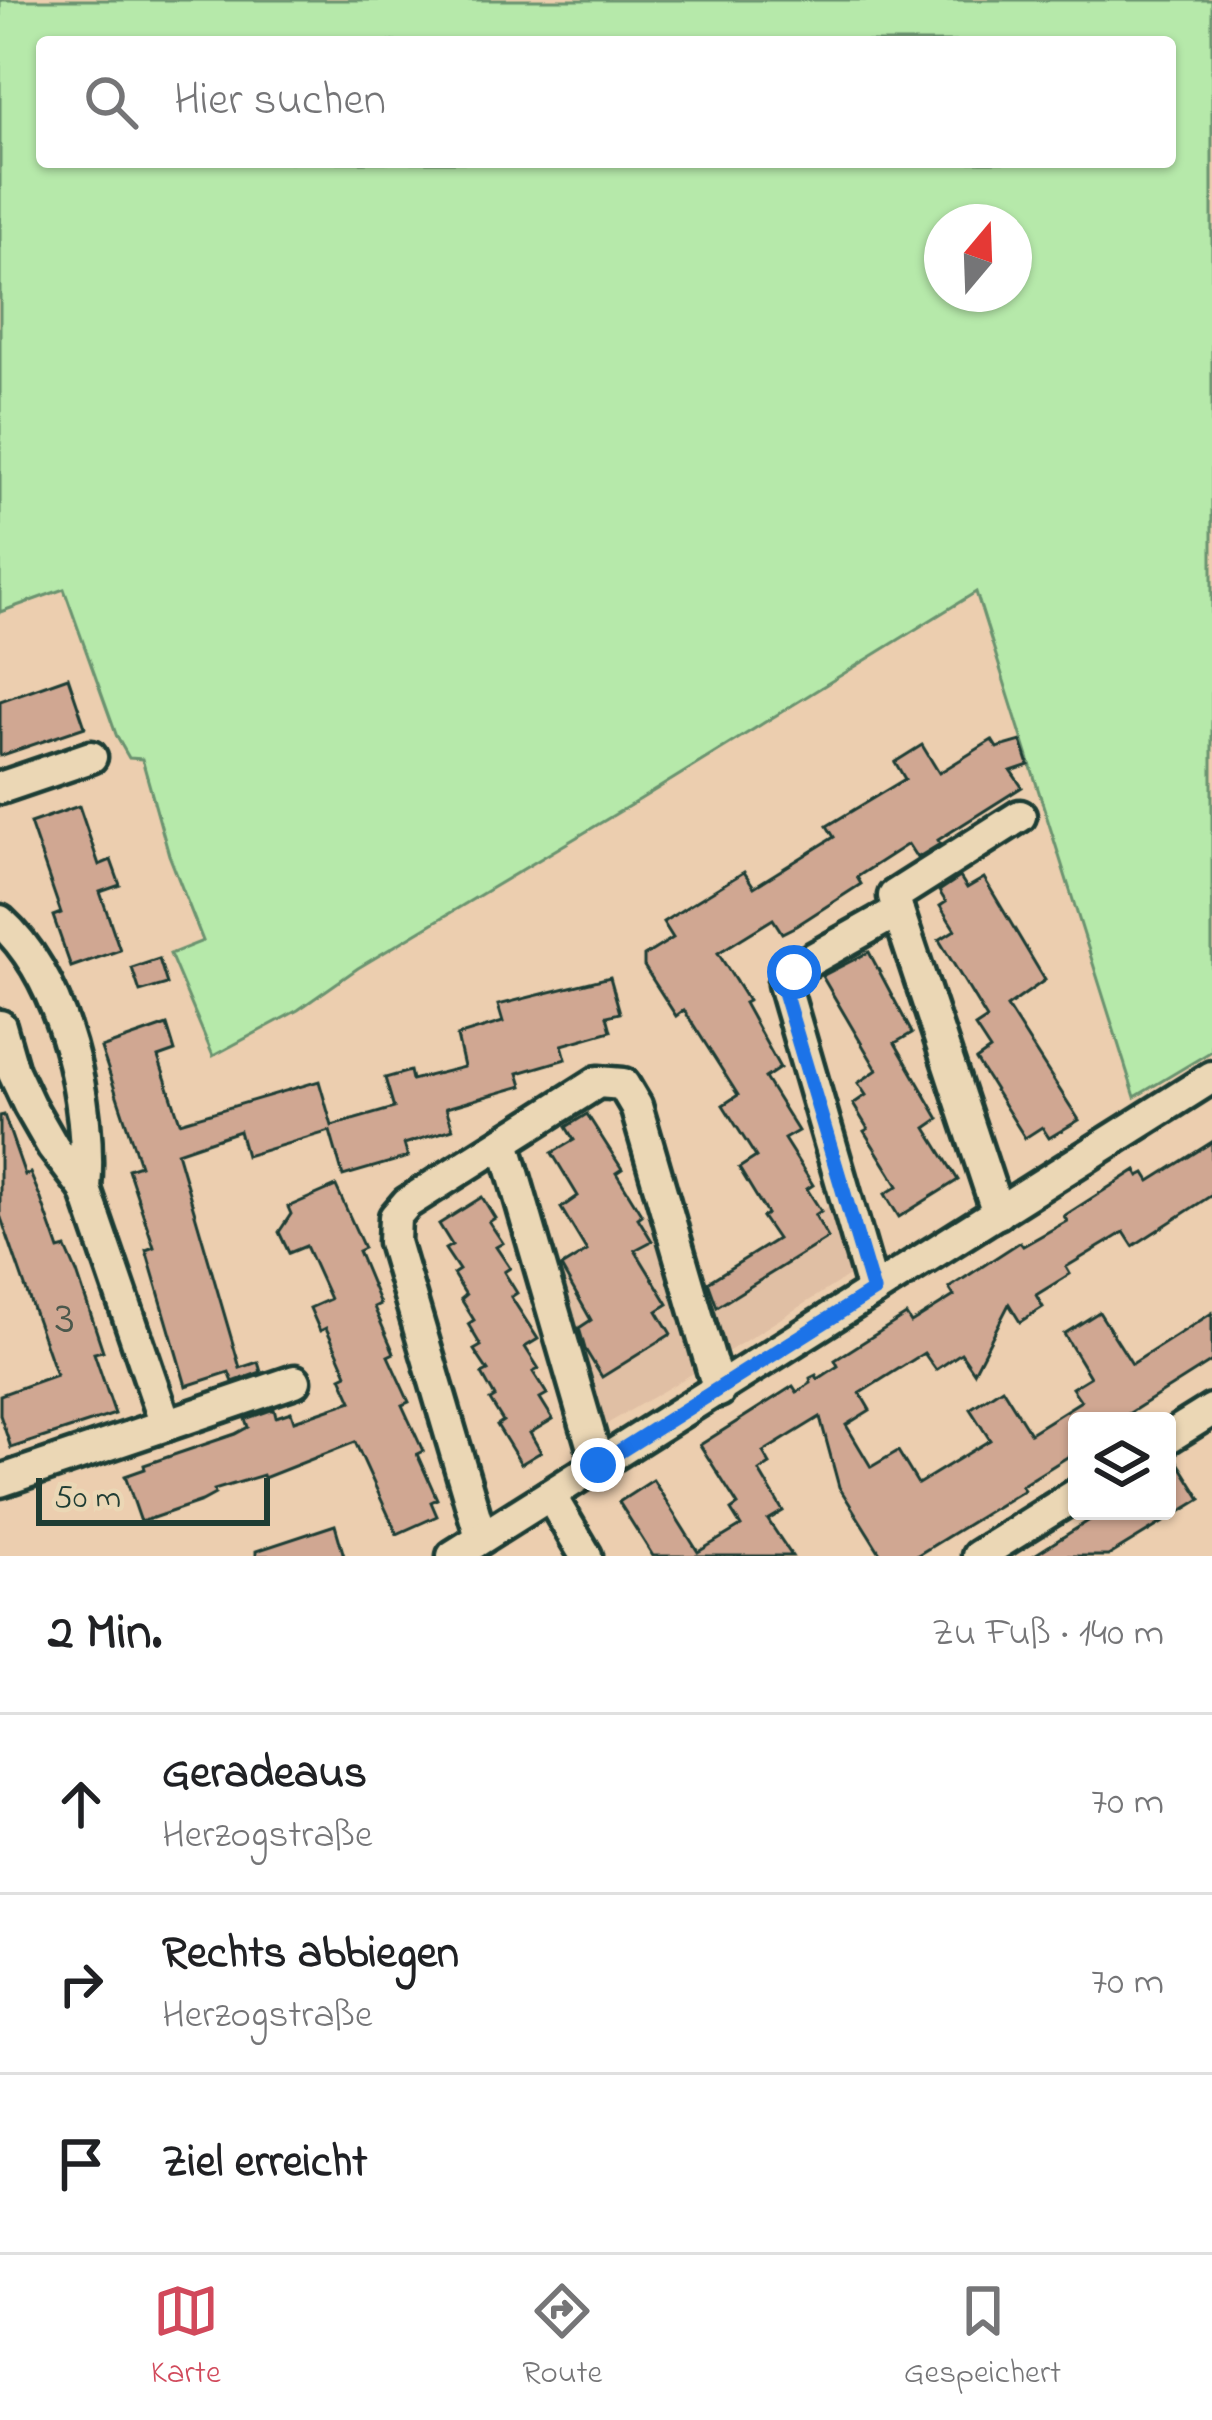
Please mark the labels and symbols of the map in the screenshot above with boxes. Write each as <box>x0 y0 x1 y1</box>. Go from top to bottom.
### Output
north arrow <box>924 204 1032 312</box>
route start <box>767 945 821 999</box>
house number: 3 <box>55 1285 75 1355</box>
route end <box>571 1438 625 1492</box>
scale bar <box>36 1472 270 1525</box>

